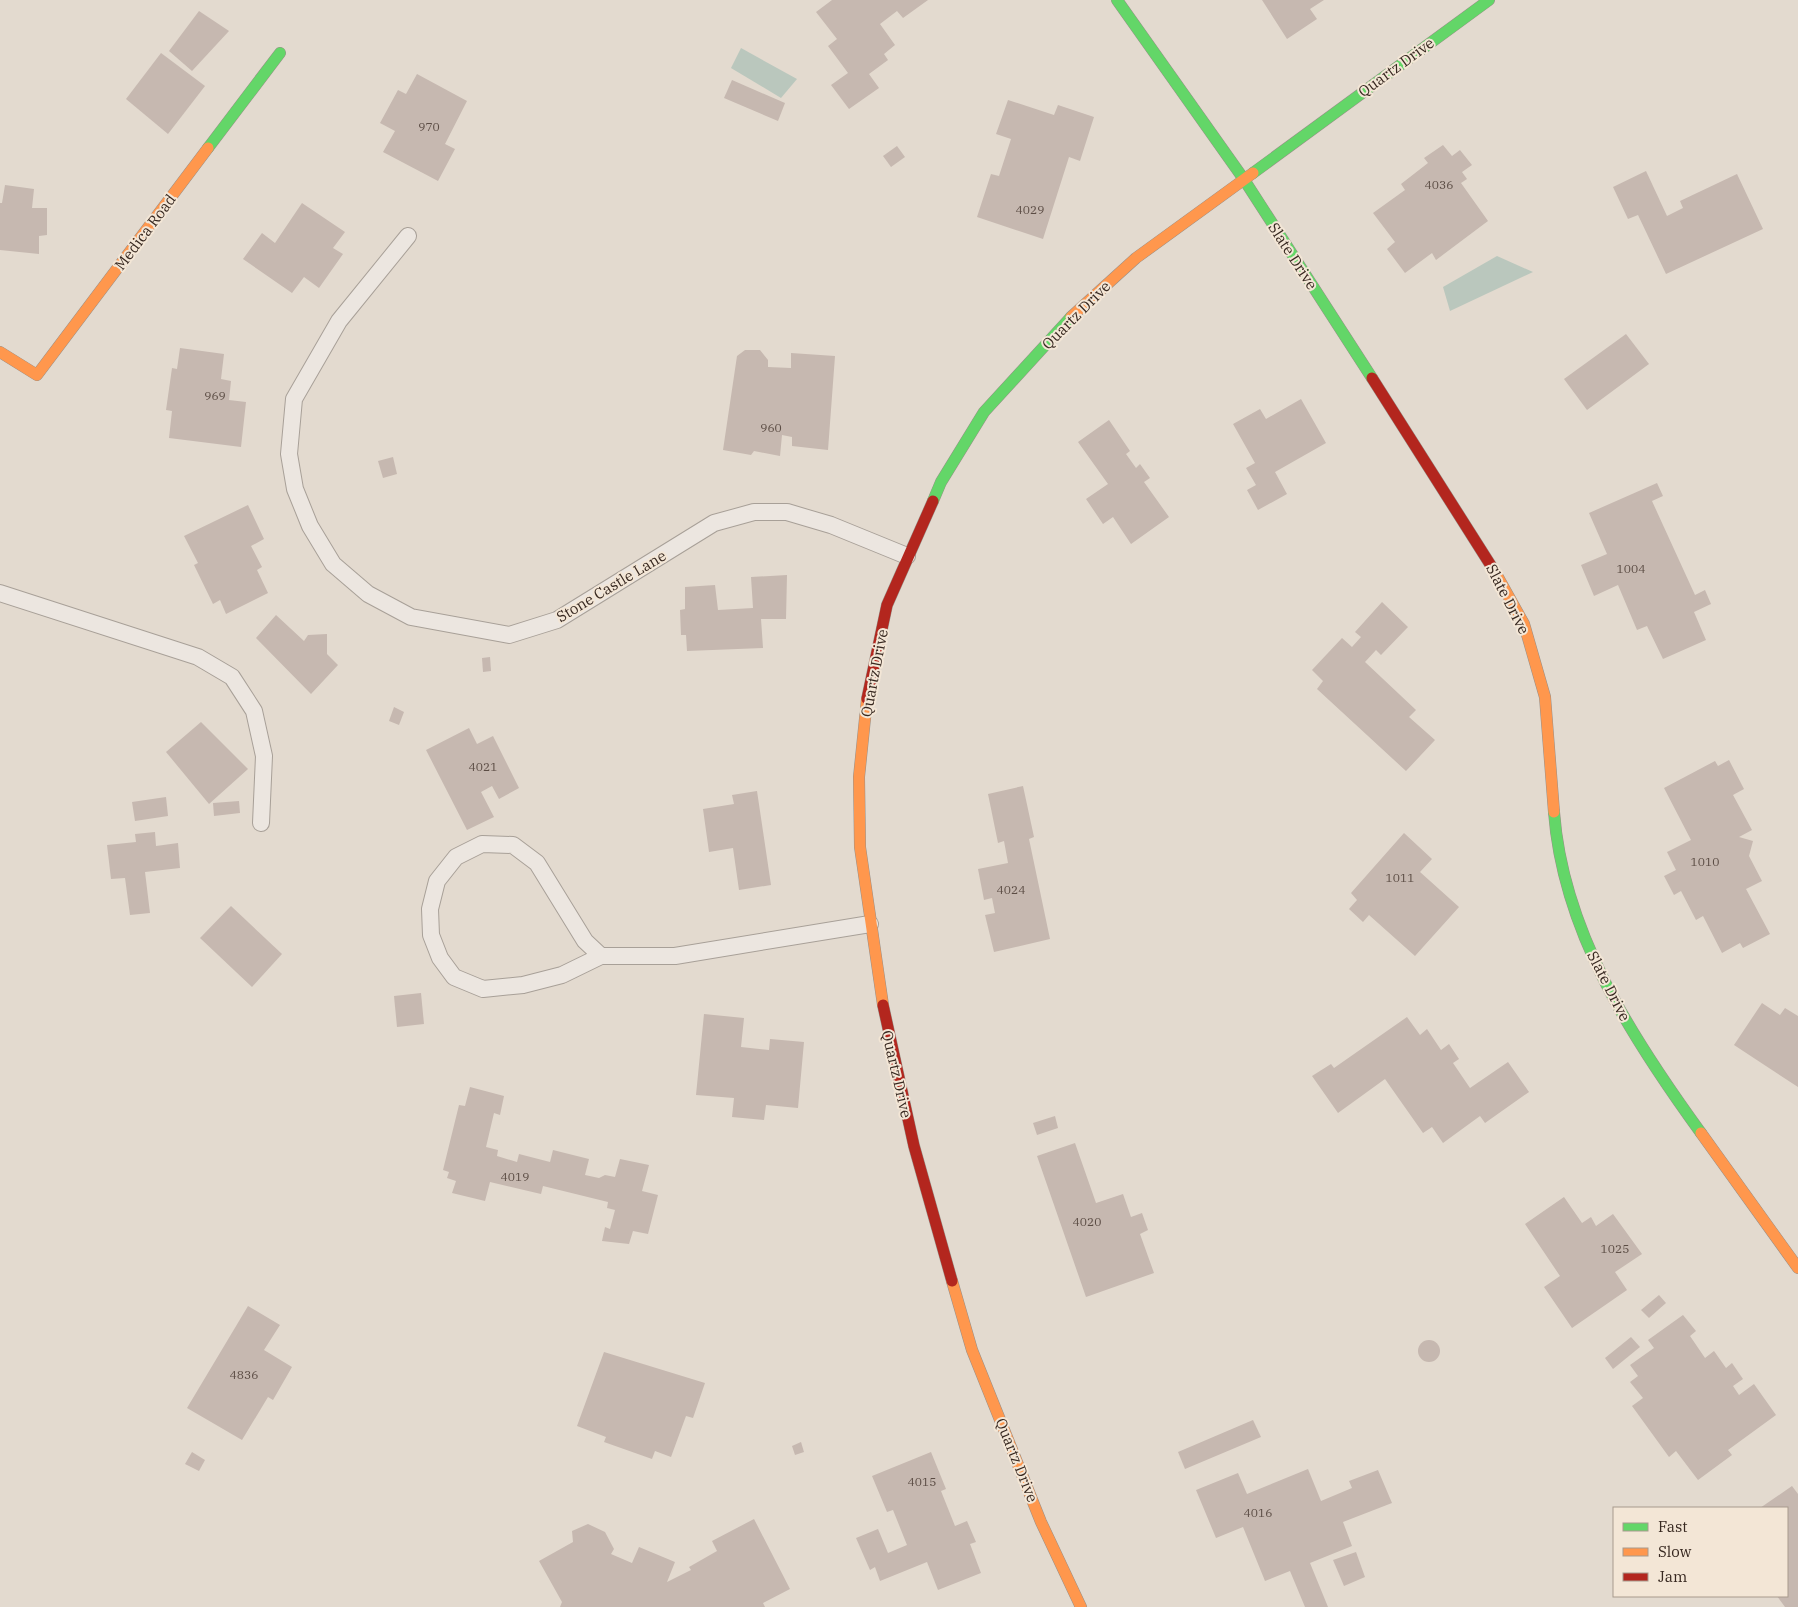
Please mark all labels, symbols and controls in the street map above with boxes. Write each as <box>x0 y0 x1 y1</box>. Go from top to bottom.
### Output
street label: Quartz Drive <box>1354 33 1438 101</box>
house number: 970 <box>418 119 440 134</box>
house number: 4036 <box>1425 177 1453 192</box>
street label: Medica Road <box>110 190 180 274</box>
house number: 4029 <box>1016 202 1044 217</box>
street label: Slate Drive <box>1264 219 1322 293</box>
street label: Quartz Drive <box>1038 277 1114 353</box>
house number: 969 <box>204 388 226 403</box>
house number: 960 <box>760 420 782 435</box>
street label: Stone Castle Lane <box>553 546 669 626</box>
street label: Slate Drive <box>1482 561 1534 637</box>
house number: 1004 <box>1617 561 1645 576</box>
street label: Quartz Drive <box>856 627 892 719</box>
house number: 4021 <box>469 759 497 774</box>
house number: 1010 <box>1691 854 1719 869</box>
house number: 1011 <box>1386 870 1414 885</box>
house number: 4024 <box>997 882 1025 897</box>
street label: Slate Drive <box>1583 948 1635 1024</box>
street label: Quartz Drive <box>878 1028 916 1120</box>
house number: 4019 <box>501 1169 529 1184</box>
house number: 4020 <box>1073 1214 1101 1229</box>
house number: 1025 <box>1601 1241 1629 1256</box>
house number: 4836 <box>230 1367 258 1382</box>
street label: Quartz Drive <box>991 1415 1043 1505</box>
house number: 4015 <box>908 1474 936 1489</box>
house number: 4016 <box>1244 1505 1272 1520</box>
legend <box>1613 1507 1788 1597</box>
text: Fast <box>1658 1517 1688 1536</box>
text: Slow <box>1658 1542 1692 1561</box>
text: Jam <box>1658 1567 1687 1586</box>

